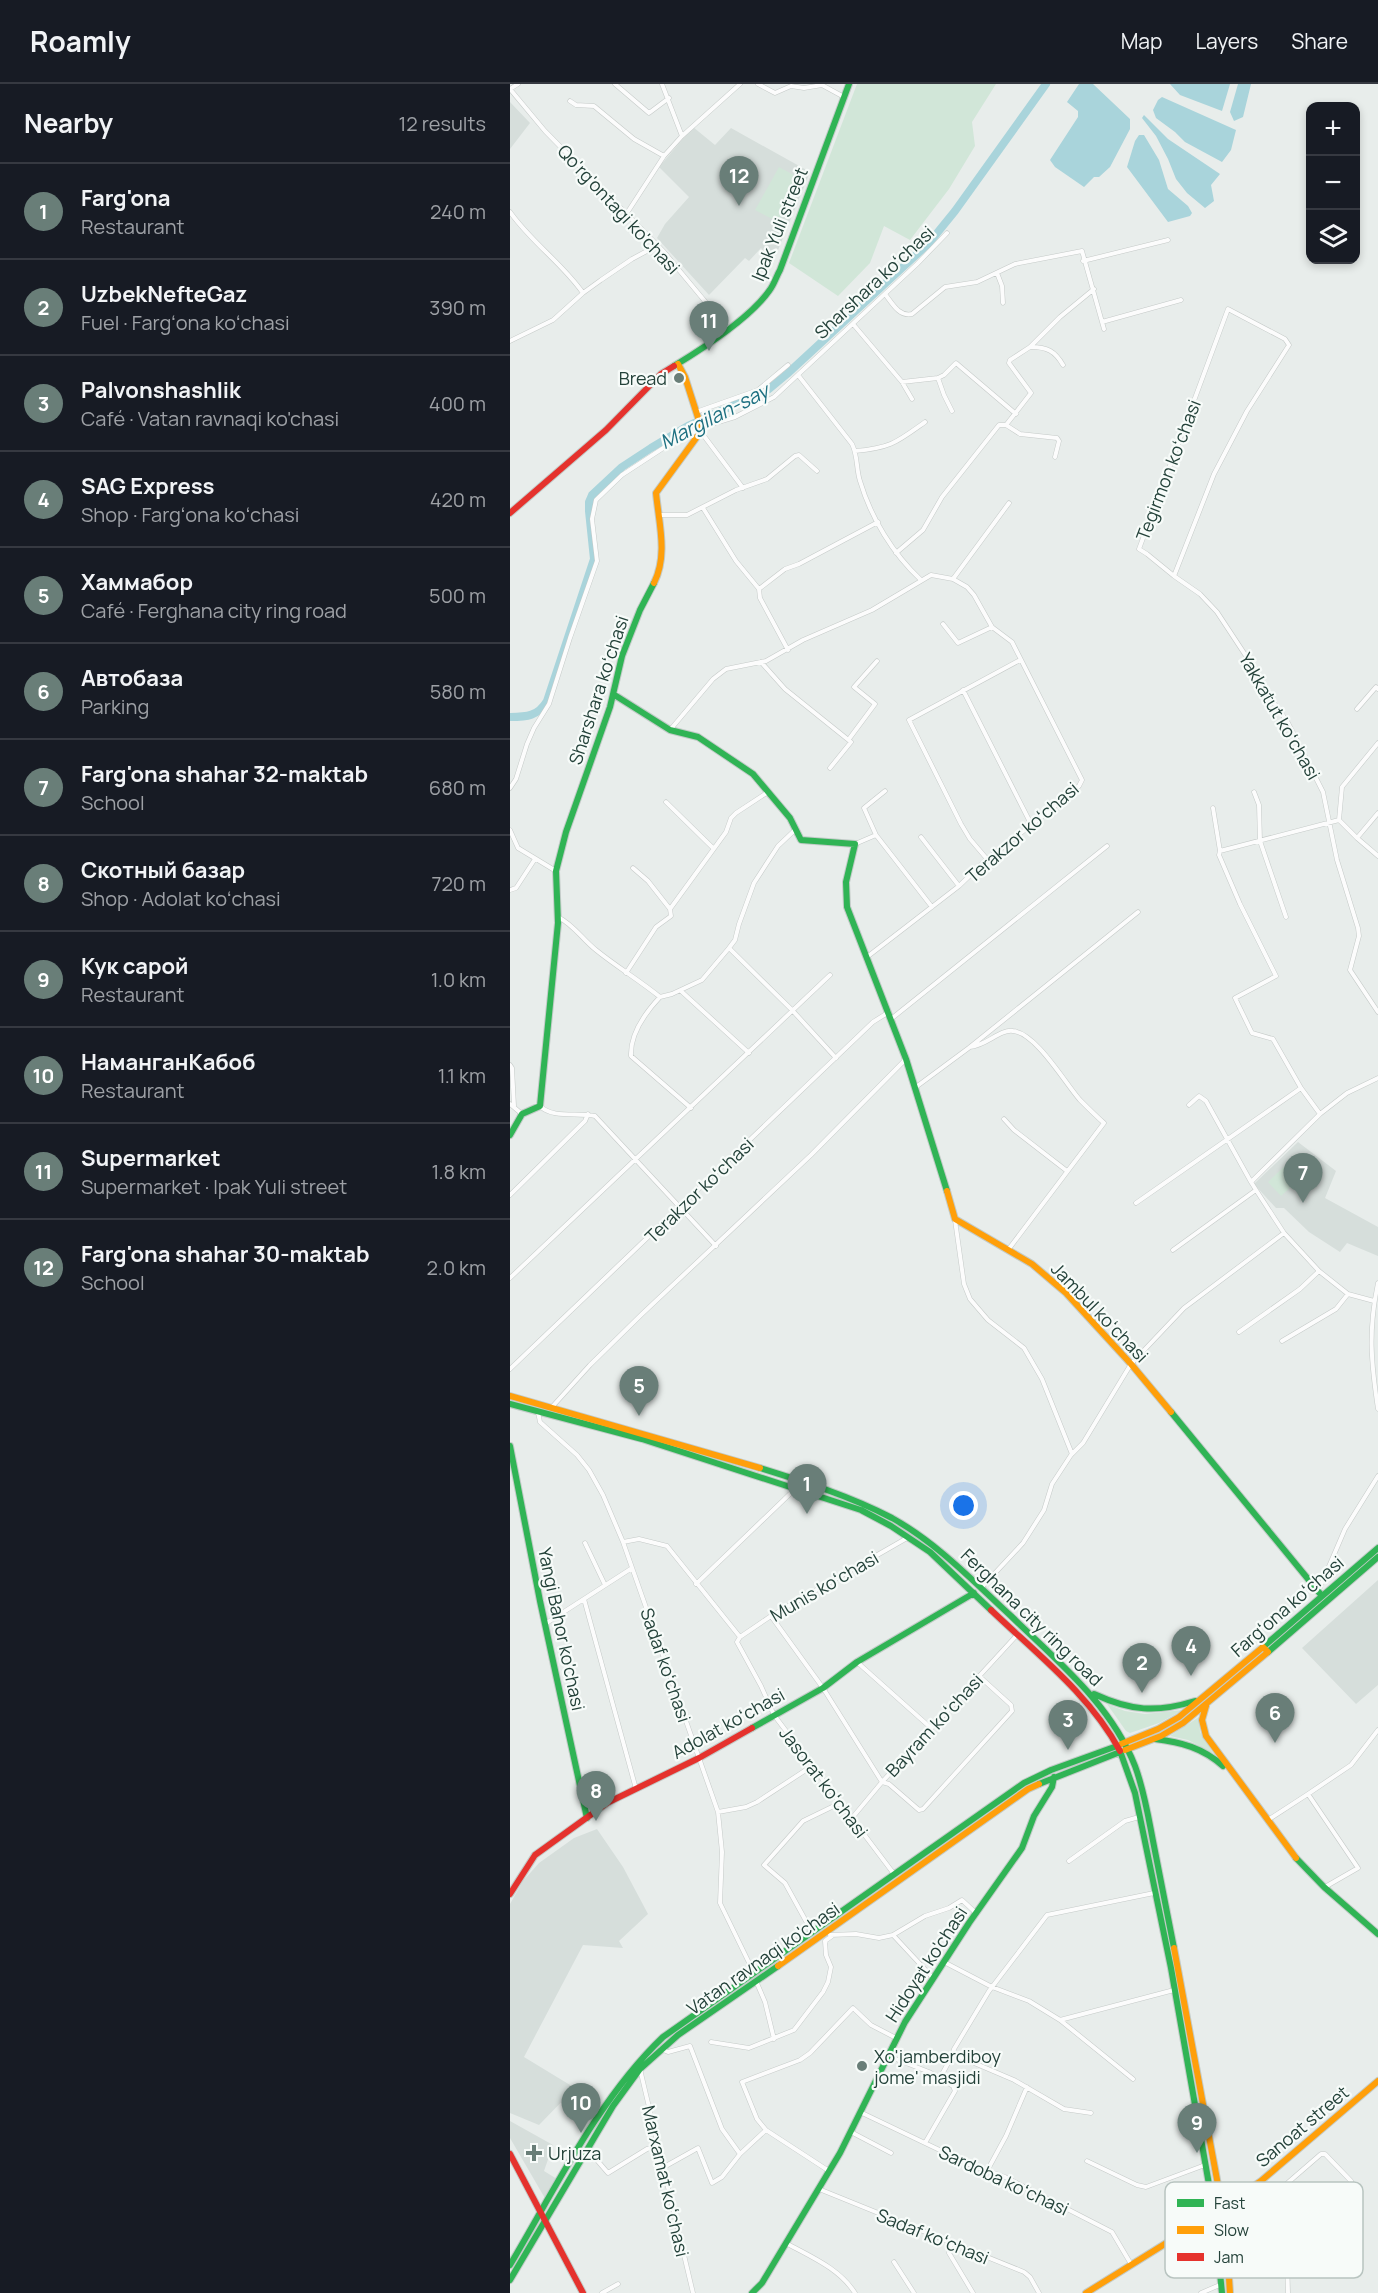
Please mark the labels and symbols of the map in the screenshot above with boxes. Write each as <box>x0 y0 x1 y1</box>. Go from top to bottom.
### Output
street label: Qo'rg'ontagi ko'chasi <box>553 139 685 279</box>
pin: 12 <box>720 156 758 206</box>
street label: Ipak Yuli street <box>745 164 813 284</box>
street label: Sharshara koʻchasi <box>809 220 939 344</box>
pin: 11 <box>690 302 728 351</box>
place label: Bread <box>619 366 667 390</box>
marker: Bread <box>672 371 686 385</box>
water label: Margilan-say <box>655 376 775 455</box>
street label: Tegirmon koʻchasi <box>1130 396 1206 544</box>
street label: Sharshara koʻchasi <box>563 612 633 768</box>
street label: Yakkatut koʻchasi <box>1234 648 1326 784</box>
street label: Terakzor koʻchasi <box>960 776 1084 888</box>
street label: Terakzor koʻchasi <box>640 1132 758 1248</box>
pin: 7 <box>1284 1154 1322 1203</box>
street label: Jambul koʻchasi <box>1046 1257 1154 1367</box>
pin: 5 <box>620 1366 658 1416</box>
pin: 1 <box>788 1464 826 1514</box>
your location <box>949 1491 978 1520</box>
street label: Ferghana city ring road <box>956 1543 1108 1691</box>
street label: Yangi Bahor ko'chasi <box>533 1545 591 1713</box>
street label: Munis koʻchasi <box>765 1545 883 1627</box>
street label: Fargʻona koʻchasi <box>1225 1550 1349 1662</box>
street label: Sadaf koʻchasi <box>635 1605 697 1725</box>
pin: 4 <box>1172 1626 1210 1676</box>
pin: 2 <box>1122 1644 1162 1693</box>
street label: Bayram koʻchasi <box>880 1668 988 1782</box>
street label: Adolat koʻchasi <box>667 1682 789 1764</box>
pin: 6 <box>1256 1694 1294 1743</box>
pin: 3 <box>1048 1700 1088 1750</box>
street label: Jasorat koʻchasi <box>774 1722 874 1842</box>
pin: 8 <box>576 1772 616 1821</box>
street label: Vatan ravnaqi ko'chasi <box>682 1896 844 2020</box>
street label: Hidoyat ko'chasi <box>880 1902 972 2026</box>
place label: Xo'jamberdiboy jome' masjidi <box>873 2044 1002 2089</box>
marker: Xo'jamberdiboy jome' masjidi <box>855 2059 869 2073</box>
street label: Sanoat street <box>1250 2080 1354 2172</box>
pin: 10 <box>562 2084 600 2133</box>
street label: Marxamat koʻchasi <box>637 2103 695 2259</box>
pin: 9 <box>1178 2104 1216 2153</box>
street label: Sardoba koʻchasi <box>935 2139 1073 2221</box>
place label: Urjuza <box>548 2141 601 2165</box>
marker: Urjuza <box>525 2144 543 2162</box>
legend <box>1165 2182 1363 2278</box>
text: Fast <box>1214 2192 1245 2214</box>
street label: Sadaf koʻchasi <box>873 2202 993 2270</box>
text: Slow <box>1214 2219 1249 2241</box>
text: Jam <box>1214 2246 1244 2268</box>

